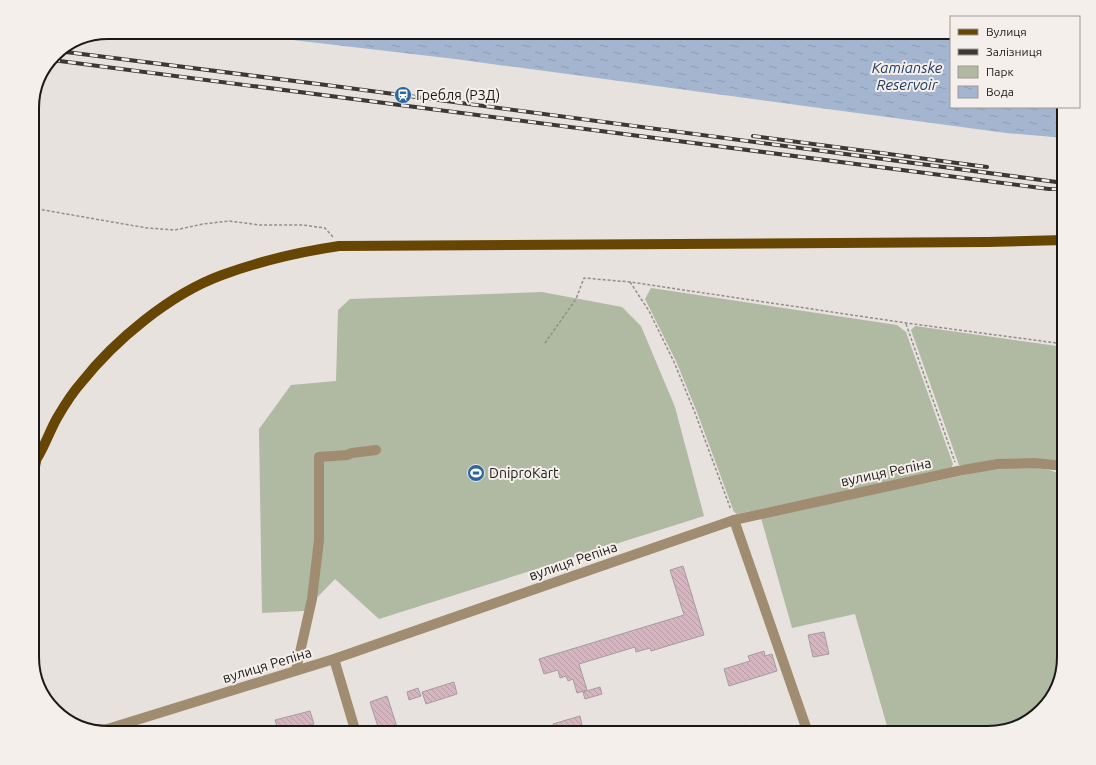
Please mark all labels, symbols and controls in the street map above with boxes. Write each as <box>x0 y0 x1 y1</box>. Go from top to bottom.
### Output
legend <box>950 16 1080 108</box>
text: Вулиця <box>986 25 1027 38</box>
text: Залізниця <box>986 45 1042 58</box>
water label: Kamianske Reservoir <box>872 59 943 93</box>
text: Парк <box>986 65 1014 78</box>
station icon: Гребля (РЗД) <box>393 85 413 105</box>
text: Вода <box>986 85 1014 98</box>
place label: Гребля (РЗД) <box>416 87 500 103</box>
street label: вулиця Репіна <box>839 455 933 489</box>
sports icon: DniproKart <box>466 463 486 483</box>
place label: DniproKart <box>489 465 559 481</box>
street label: вулиця Репіна <box>527 538 619 584</box>
street label: вулиця Репіна <box>221 644 313 686</box>

